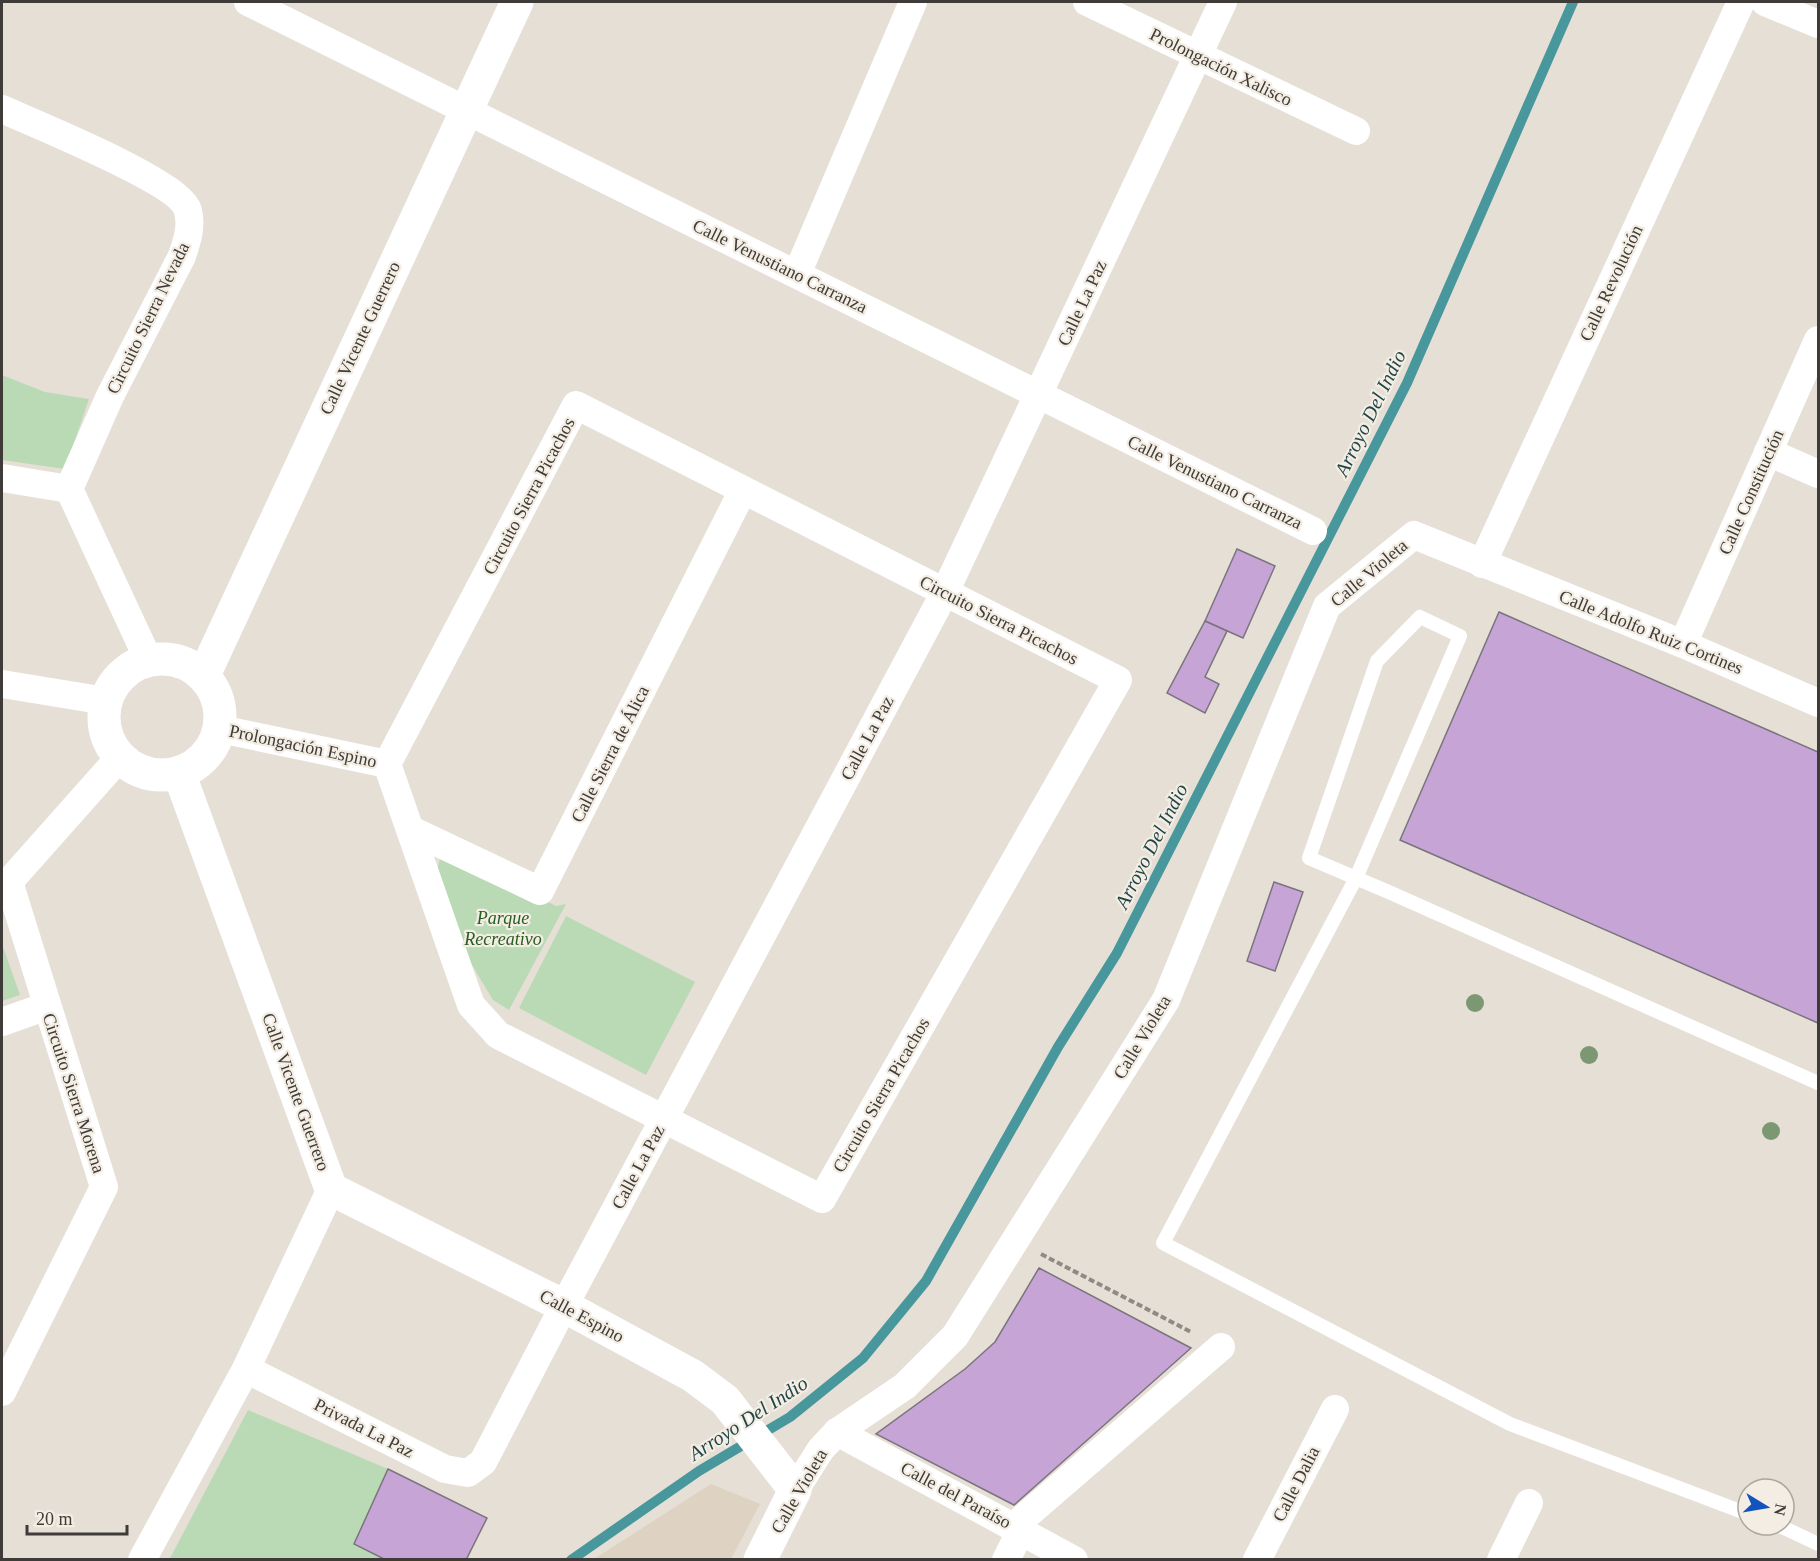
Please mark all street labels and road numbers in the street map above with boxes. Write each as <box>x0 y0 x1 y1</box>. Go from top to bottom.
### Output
street label: Prolongación Xalisco <box>1147 24 1295 110</box>
street label: Calle Venustiano Carranza <box>690 215 870 317</box>
street label: Calle Revolución <box>1575 222 1647 344</box>
street label: Circuito Sierra Nevada <box>103 239 193 397</box>
street label: Calle La Paz <box>1054 257 1110 349</box>
street label: Calle Vicente Guerrero <box>316 258 404 418</box>
street label: Circuito Sierra Picachos <box>479 414 579 578</box>
street label: Calle Constitución <box>1715 426 1787 558</box>
street label: Calle Venustiano Carranza <box>1125 431 1305 533</box>
street label: Calle Violeta <box>1327 535 1411 611</box>
street label: Circuito Sierra Picachos <box>917 571 1081 669</box>
street label: Calle Adolfo Ruiz Cortines <box>1556 586 1746 678</box>
street label: Calle Sierra de Álica <box>566 682 653 826</box>
street label: Calle La Paz <box>837 693 897 783</box>
street label: Prolongación Espino <box>227 721 379 771</box>
street label: Calle Violeta <box>1109 992 1175 1082</box>
street label: Calle Vicente Guerrero <box>258 1010 334 1174</box>
street label: Circuito Sierra Morena <box>39 1011 109 1175</box>
street label: Circuito Sierra Picachos <box>829 1014 933 1176</box>
street label: Calle La Paz <box>608 1122 668 1212</box>
street label: Calle Espino <box>536 1285 628 1347</box>
street label: Privada La Paz <box>311 1394 417 1462</box>
street label: Calle Dalia <box>1269 1443 1323 1525</box>
street label: Calle Violeta <box>767 1445 831 1537</box>
street label: Calle del Paraíso <box>897 1458 1015 1532</box>

